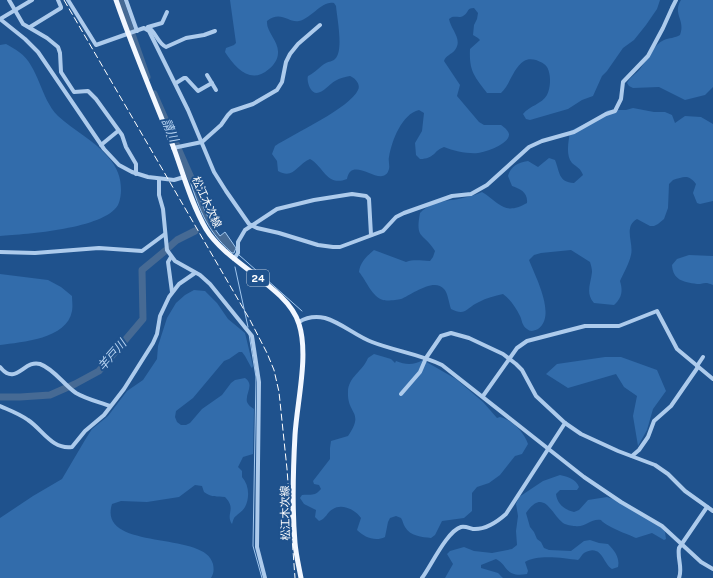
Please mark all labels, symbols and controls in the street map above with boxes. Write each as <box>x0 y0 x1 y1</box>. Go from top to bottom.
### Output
water label: 請川 <box>159 116 182 146</box>
street label: 松江木次線 <box>190 175 224 229</box>
road number: 24 <box>247 270 269 286</box>
water label: 羊戸川 <box>95 335 130 373</box>
street label: 松江木次線 <box>279 485 291 541</box>

